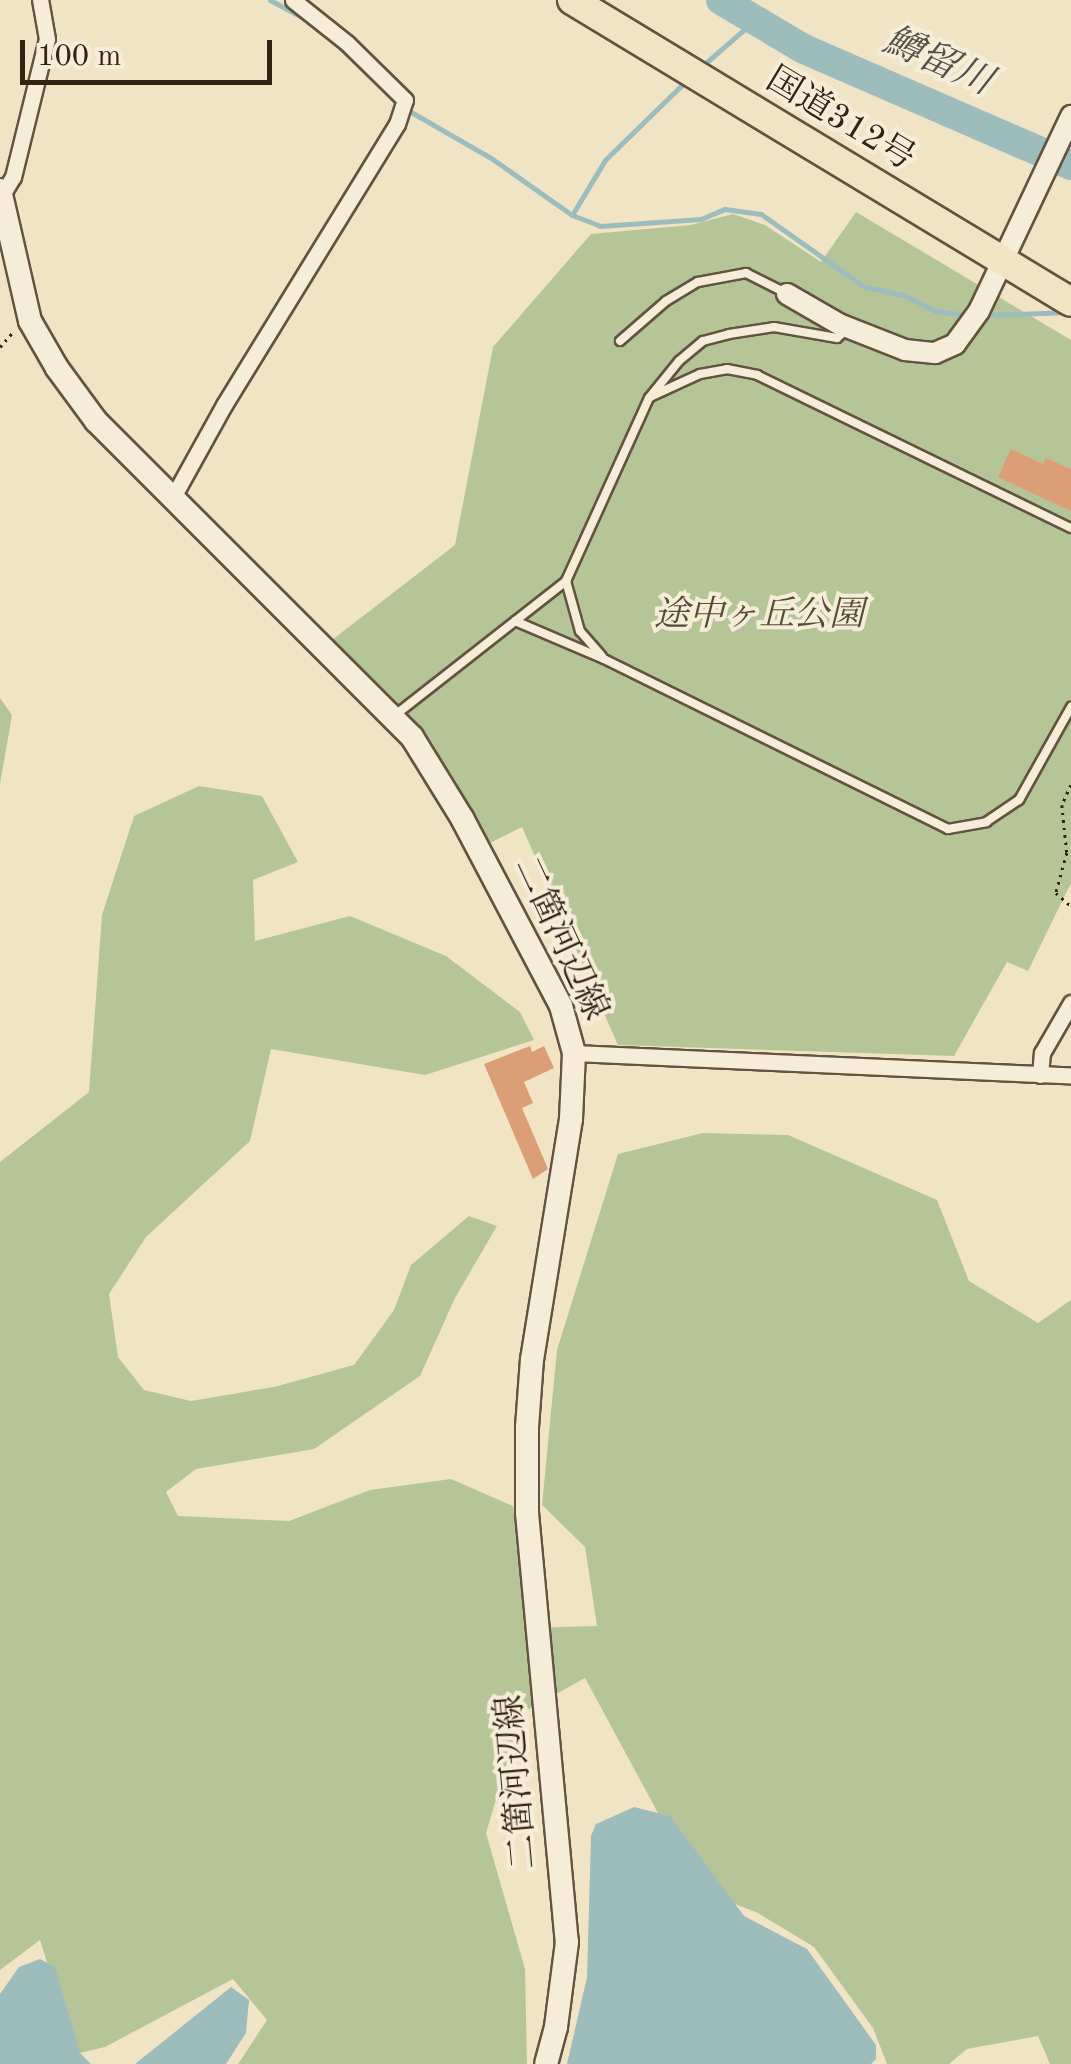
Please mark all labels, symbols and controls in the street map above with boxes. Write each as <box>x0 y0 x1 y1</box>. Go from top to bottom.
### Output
water label: 鱒留川 <box>876 19 998 107</box>
scale bar <box>25 20 278 82</box>
text: 100 m <box>37 42 121 72</box>
street label: 国道312号 <box>758 59 922 181</box>
park label: 途中ヶ丘公園 <box>654 595 864 637</box>
street label: 二箇河辺線 <box>504 851 616 1027</box>
street label: 二箇河辺線 <box>489 1693 547 1871</box>

